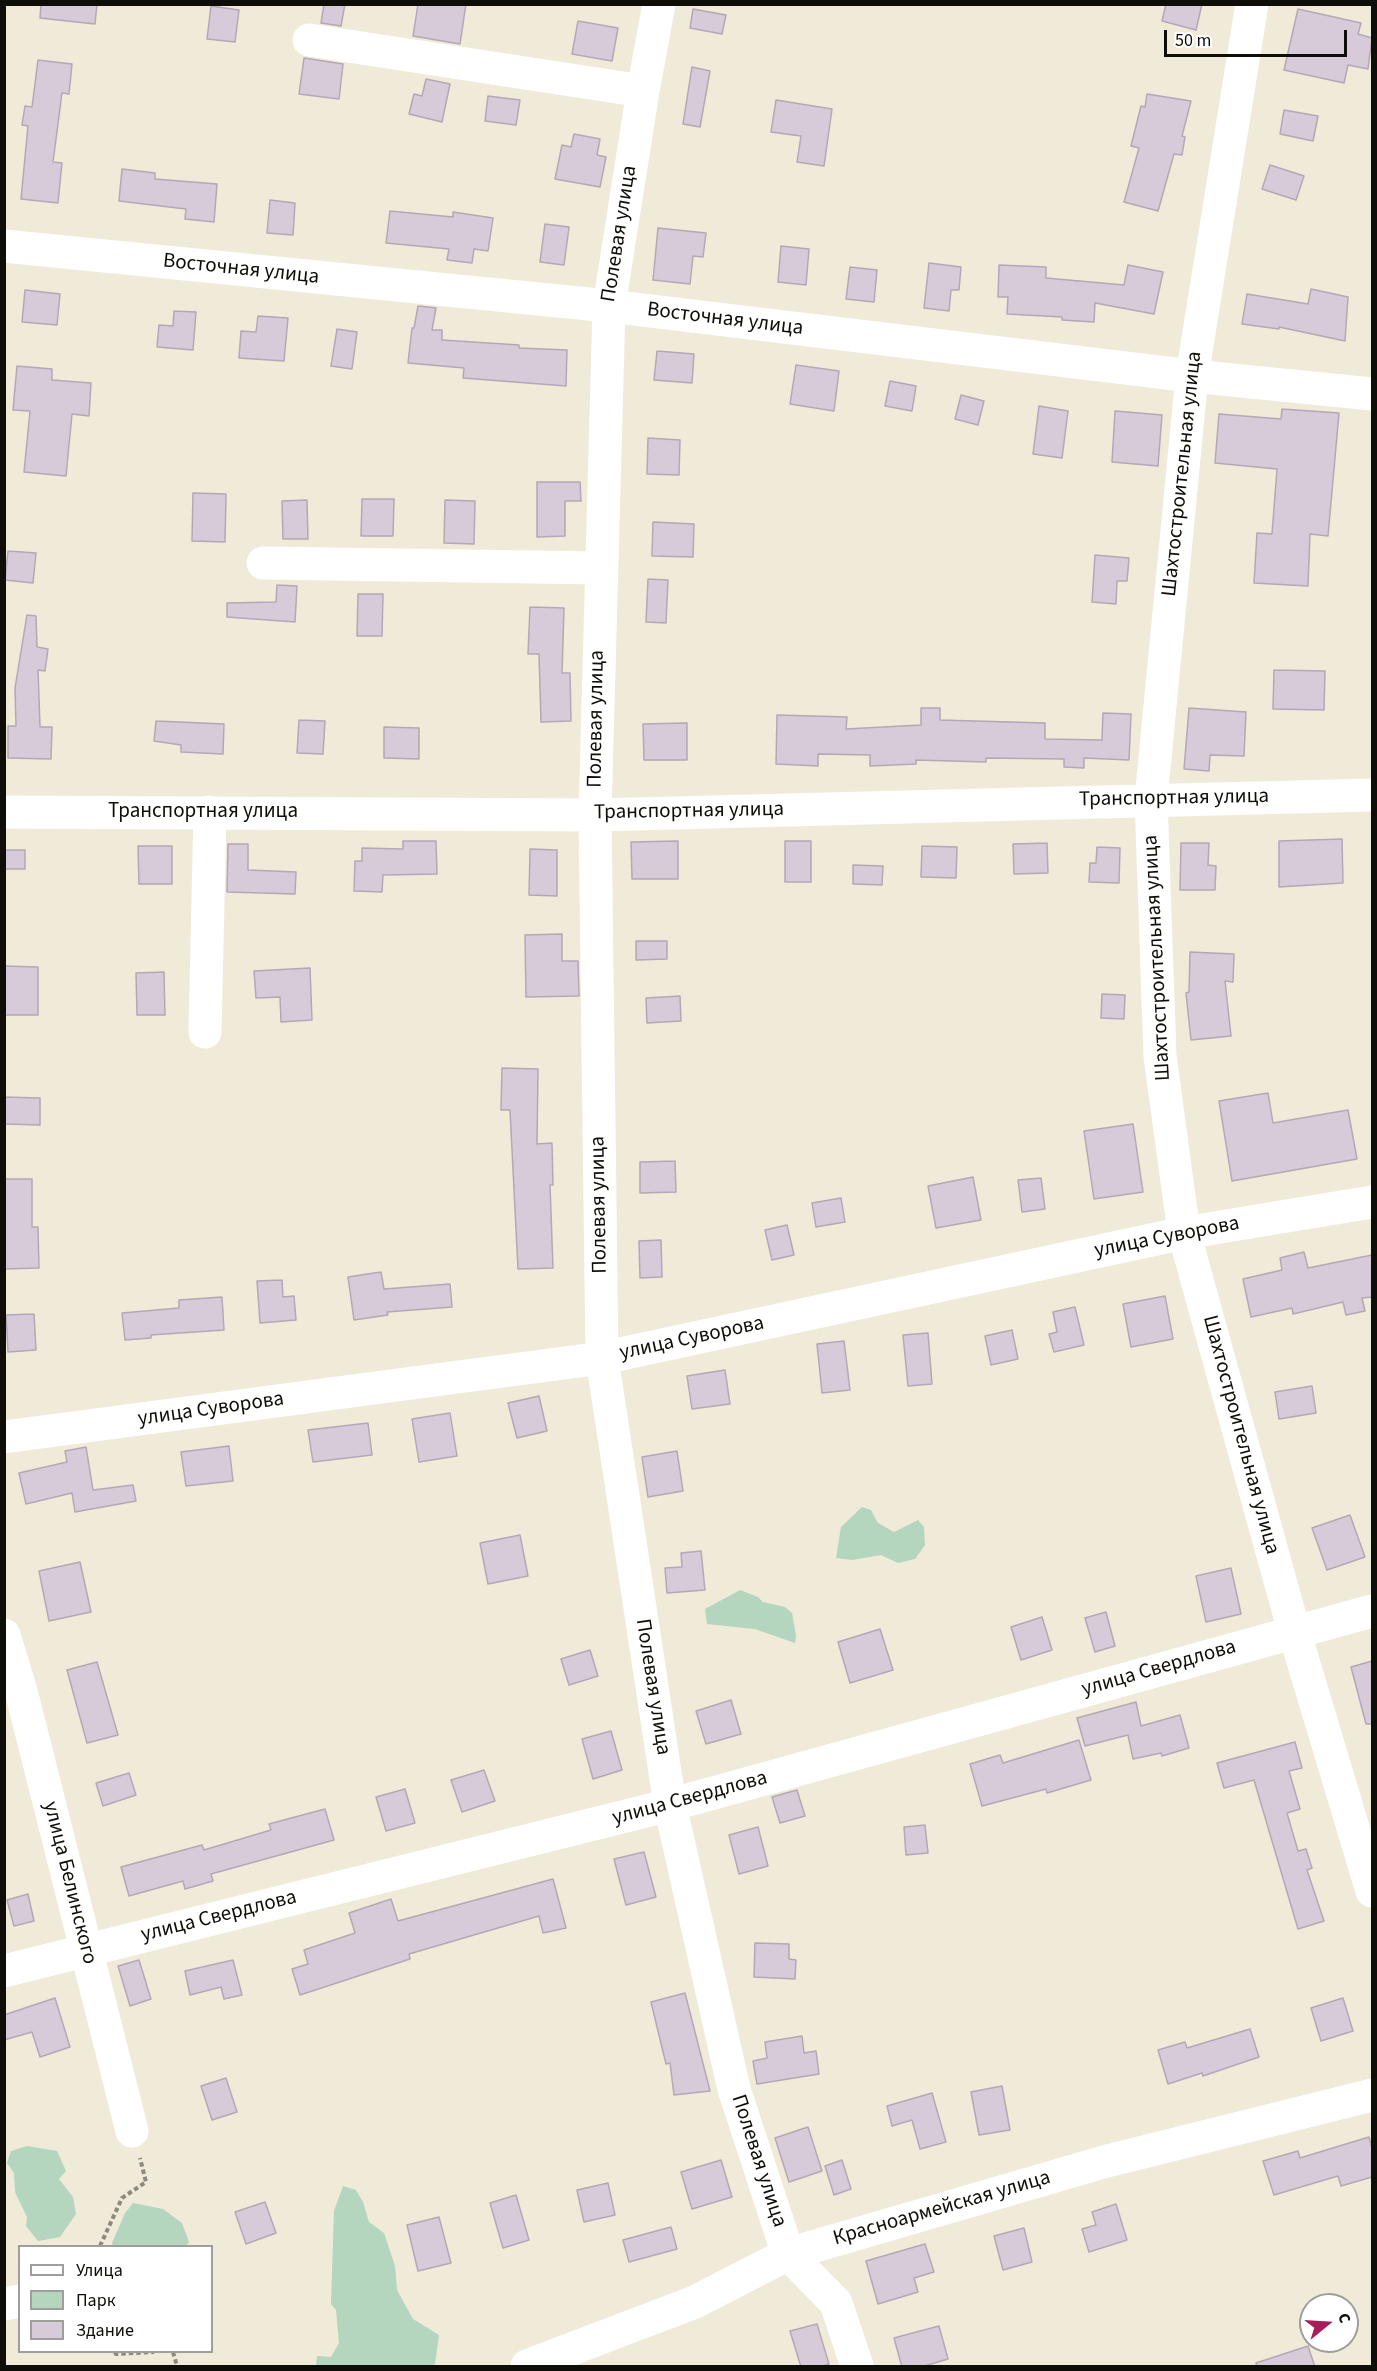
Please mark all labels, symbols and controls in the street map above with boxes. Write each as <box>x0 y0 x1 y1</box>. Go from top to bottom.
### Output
scale bar <box>1167 18 1350 56</box>
text: 50 m <box>1175 28 1211 53</box>
street label: Полевая улица <box>597 164 643 304</box>
street label: Восточная улица <box>162 249 320 291</box>
street label: Восточная улица <box>646 298 804 342</box>
street label: Шахтостроительная улица <box>1158 350 1208 598</box>
street label: Полевая улица <box>583 650 611 788</box>
street label: Транспортная улица <box>1079 785 1269 813</box>
street label: Транспортная улица <box>594 798 784 826</box>
street label: Транспортная улица <box>108 799 298 825</box>
street label: Шахтостроительная улица <box>1139 834 1177 1082</box>
street label: Полевая улица <box>586 1136 614 1274</box>
street label: улица Суворова <box>1092 1212 1242 1264</box>
street label: улица Суворова <box>617 1311 767 1367</box>
street label: Шахтостроительная улица <box>1196 1313 1284 1557</box>
street label: улица Суворова <box>136 1387 286 1433</box>
street label: Полевая улица <box>629 1617 675 1757</box>
street label: улица Свердлова <box>1079 1635 1239 1703</box>
street label: улица Свердлова <box>610 1766 770 1832</box>
street label: улица Белинского <box>37 1799 101 1967</box>
street label: улица Свердлова <box>139 1886 299 1948</box>
street label: Полевая улица <box>725 2092 791 2230</box>
street label: Красноармейская улица <box>830 2166 1054 2252</box>
legend <box>18 2245 213 2353</box>
text: Улица <box>76 2258 123 2283</box>
text: Парк <box>76 2288 116 2313</box>
north arrow <box>1299 2293 1359 2353</box>
text: С <box>1332 2310 1356 2326</box>
text: Здание <box>76 2318 134 2343</box>

